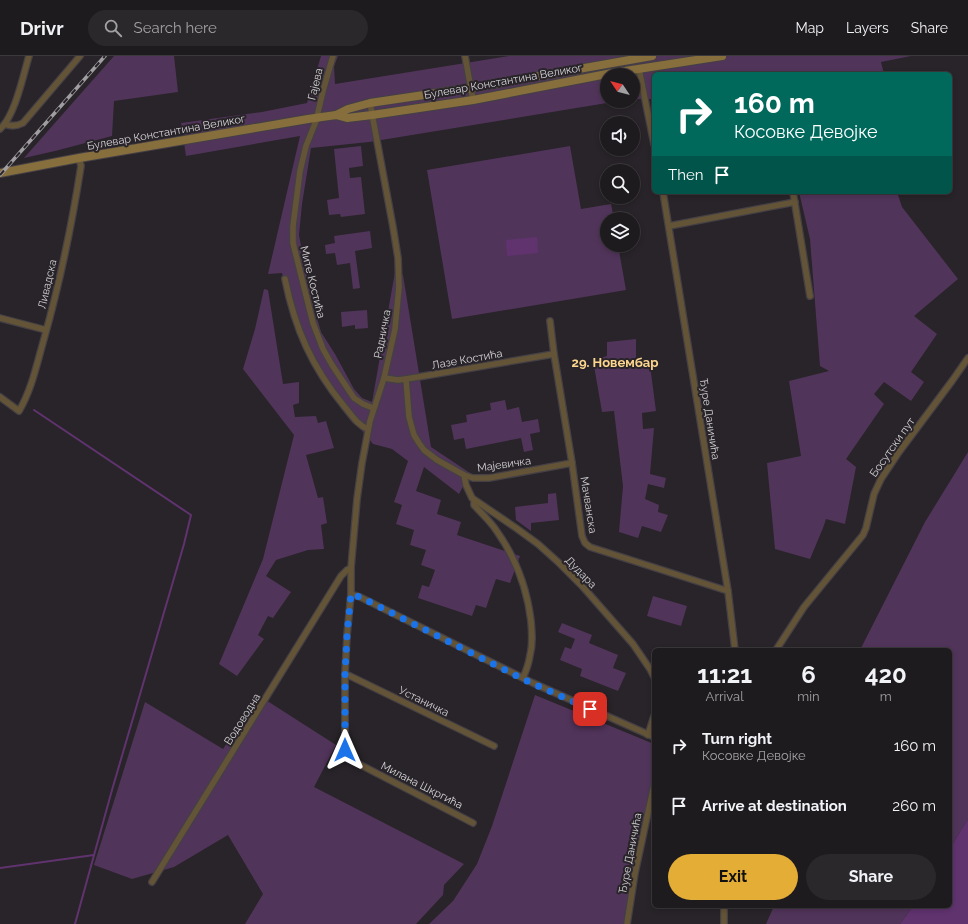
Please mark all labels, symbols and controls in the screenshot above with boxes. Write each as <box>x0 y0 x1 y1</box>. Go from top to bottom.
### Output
search box <box>88 10 368 46</box>
text: Drivr <box>20 17 64 39</box>
icon: search <box>102 17 124 39</box>
text: Search here <box>134 19 217 37</box>
text: Map <box>796 20 824 36</box>
text: Layers <box>846 20 889 36</box>
text: Share <box>911 20 948 36</box>
street label: Булевар Константина Великог <box>423 61 584 102</box>
street label: Гајева <box>305 67 326 101</box>
north arrow <box>600 68 640 108</box>
map controls <box>600 68 640 252</box>
text: 160 m <box>734 87 815 120</box>
icon: right <box>668 88 720 140</box>
street label: Булевар Константина Великог <box>86 112 247 153</box>
button: sound <box>600 116 640 156</box>
text: Косовке Девојке <box>734 121 878 142</box>
button: search <box>600 164 640 204</box>
icon: arrive <box>711 164 733 186</box>
text: Then <box>668 166 703 184</box>
button: layers <box>600 212 640 252</box>
street label: Мите Костића <box>297 245 328 320</box>
street label: Ливадска <box>35 258 60 310</box>
street label: Радничка <box>371 309 394 360</box>
street label: Лазе Костића <box>431 347 504 372</box>
district label: 29. Новембар <box>572 355 658 370</box>
street label: Ђуре Даничића <box>697 378 722 461</box>
street label: Босутски пут <box>867 415 918 479</box>
street label: Мајевичка <box>476 454 532 475</box>
street label: Мачванска <box>578 476 599 534</box>
street label: Дудара <box>562 554 599 591</box>
text: 11:21 <box>697 660 752 689</box>
text: 6 <box>801 660 816 689</box>
text: 420 <box>865 660 907 689</box>
street label: Устаничка <box>397 684 451 719</box>
text: Arrival <box>706 689 744 704</box>
text: min <box>797 689 820 704</box>
text: m <box>880 689 892 704</box>
street label: Водоводна <box>222 691 263 747</box>
pin <box>573 692 607 726</box>
icon: arrive <box>579 698 601 720</box>
position arrow <box>324 729 366 771</box>
text: Turn right <box>702 730 772 748</box>
icon: right <box>668 735 690 757</box>
text: 160 m <box>894 737 936 755</box>
text: Косовке Девојке <box>702 748 806 763</box>
street label: Милана Шкргића <box>379 759 465 812</box>
icon: arrive <box>668 795 690 817</box>
text: Arrive at destination <box>702 797 847 815</box>
text: 260 m <box>892 797 936 815</box>
street label: Ђуре Даничића <box>616 812 645 895</box>
button: Exit <box>668 854 798 900</box>
button: Share <box>806 854 936 900</box>

